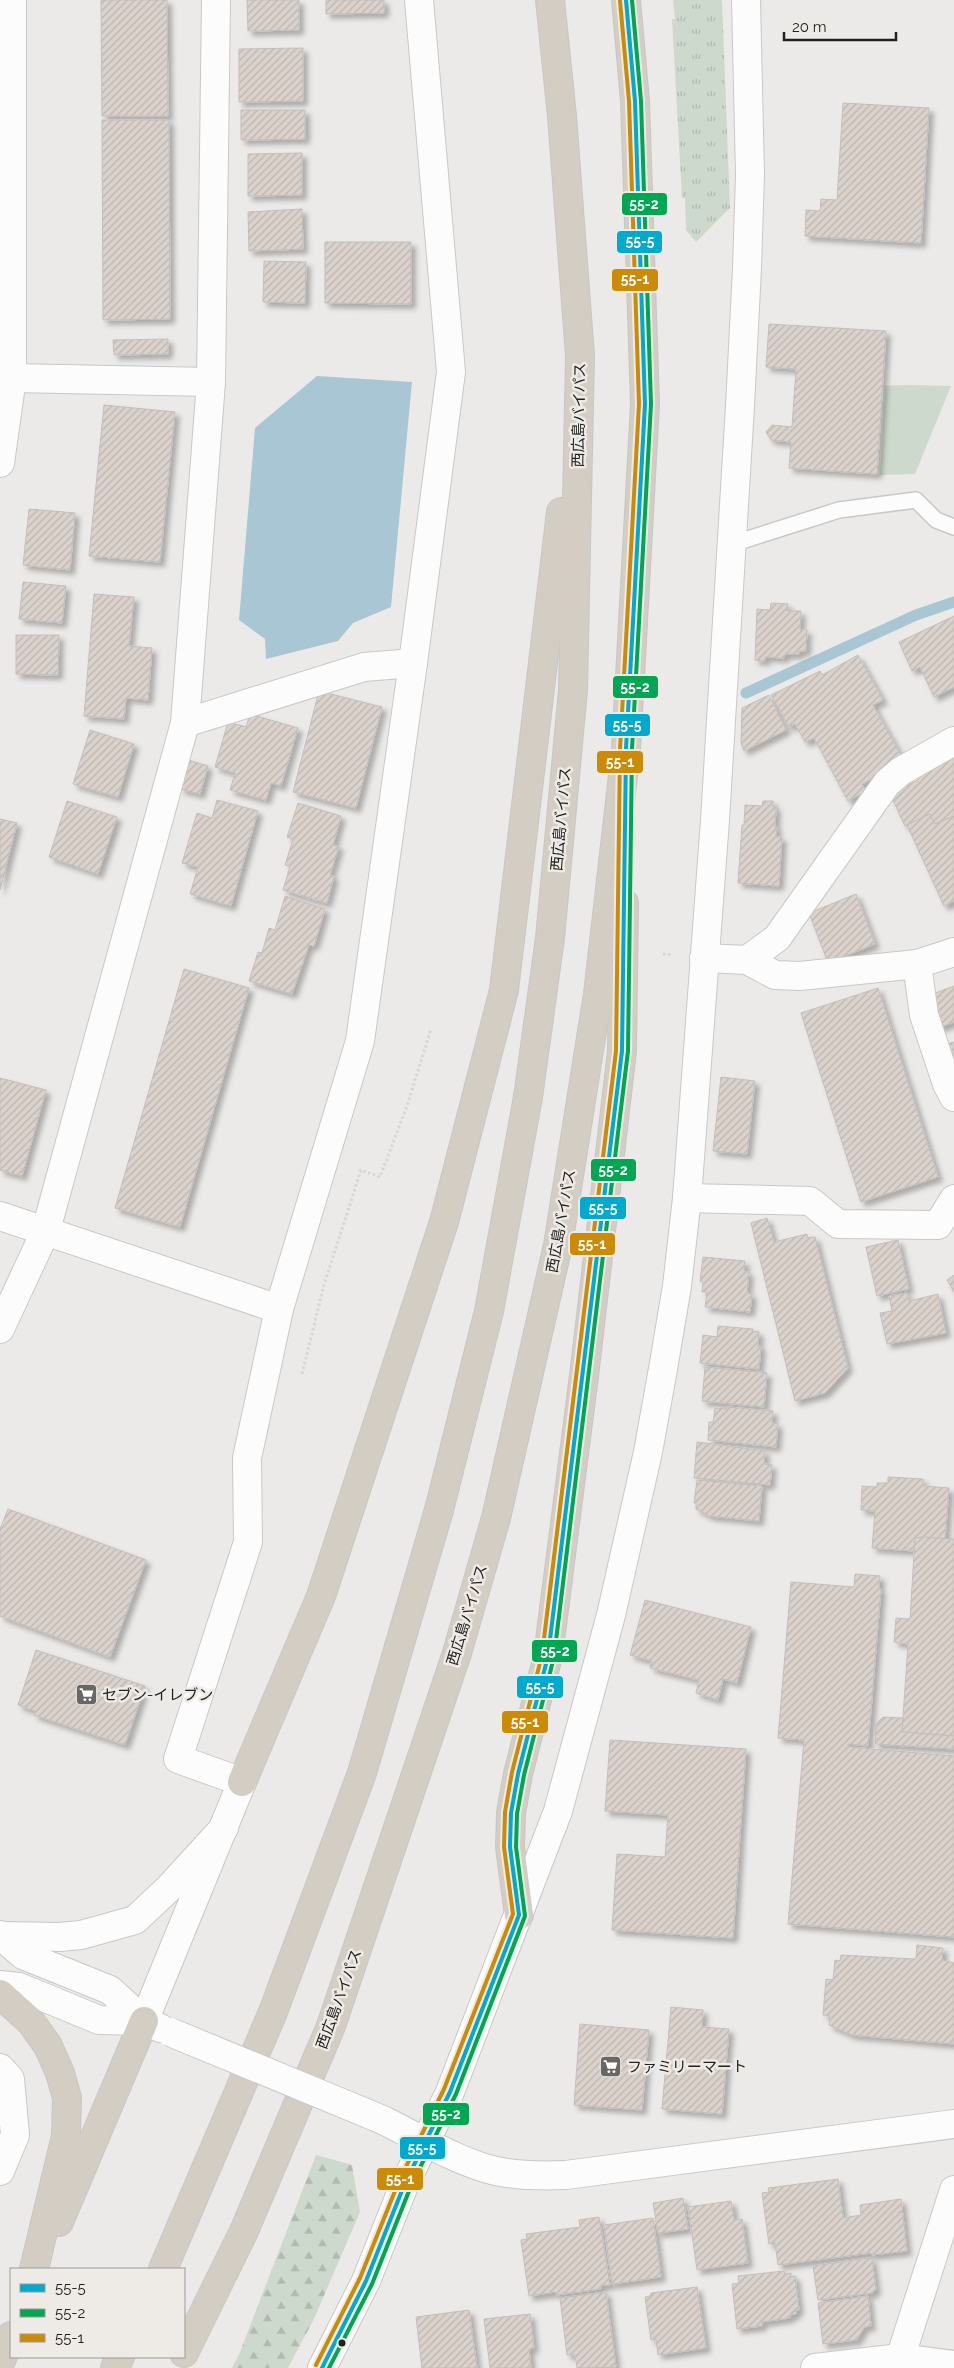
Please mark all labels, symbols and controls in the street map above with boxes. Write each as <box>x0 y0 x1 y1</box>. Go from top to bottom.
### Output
scale bar <box>784 10 896 42</box>
text: 20 m <box>792 18 827 36</box>
line badge: 55-2 <box>621 192 668 216</box>
text: 55-2 <box>629 196 659 212</box>
line badge: 55-5 <box>616 230 663 254</box>
text: 55-5 <box>625 233 655 249</box>
line badge: 55-1 <box>611 268 659 292</box>
text: 55-1 <box>621 271 649 287</box>
street label: 西広島バイパス <box>569 362 589 468</box>
line badge: 55-2 <box>612 675 659 699</box>
text: 55-2 <box>620 679 650 695</box>
line badge: 55-5 <box>604 713 651 737</box>
text: 55-5 <box>612 717 642 733</box>
line badge: 55-1 <box>596 750 644 774</box>
text: 55-1 <box>606 754 634 770</box>
street label: 西広島バイパス <box>547 766 575 872</box>
line badge: 55-2 <box>590 1158 637 1182</box>
text: 55-2 <box>598 1162 628 1178</box>
street label: 西広島バイパス <box>543 1168 579 1274</box>
line badge: 55-5 <box>579 1196 627 1220</box>
text: 55-5 <box>588 1200 618 1216</box>
line badge: 55-1 <box>569 1232 616 1256</box>
text: 55-1 <box>578 1236 606 1252</box>
street label: 西広島バイパス <box>443 1562 491 1668</box>
line badge: 55-2 <box>531 1639 578 1663</box>
text: 55-2 <box>540 1643 570 1659</box>
line badge: 55-5 <box>516 1675 564 1699</box>
text: 55-5 <box>525 1679 555 1695</box>
supermarket icon: セブン-イレブン <box>74 1683 98 1707</box>
place label: セブン-イレブン <box>102 1686 213 1704</box>
line badge: 55-1 <box>501 1710 549 1734</box>
text: 55-1 <box>511 1714 539 1730</box>
street label: 西広島バイパス <box>313 1947 365 2051</box>
supermarket icon: ファミリーマート <box>599 2055 623 2079</box>
place label: ファミリーマート <box>627 2058 747 2076</box>
line badge: 55-2 <box>422 2102 470 2126</box>
text: 55-2 <box>431 2106 461 2122</box>
line badge: 55-5 <box>399 2136 446 2160</box>
text: 55-5 <box>407 2140 437 2156</box>
line badge: 55-1 <box>376 2167 424 2191</box>
text: 55-1 <box>386 2171 414 2187</box>
legend <box>10 2268 185 2358</box>
text: 55-5 <box>55 2279 86 2297</box>
text: 55-2 <box>55 2304 86 2322</box>
text: 55-1 <box>55 2329 85 2347</box>
unlabelled marker <box>337 2338 347 2348</box>

